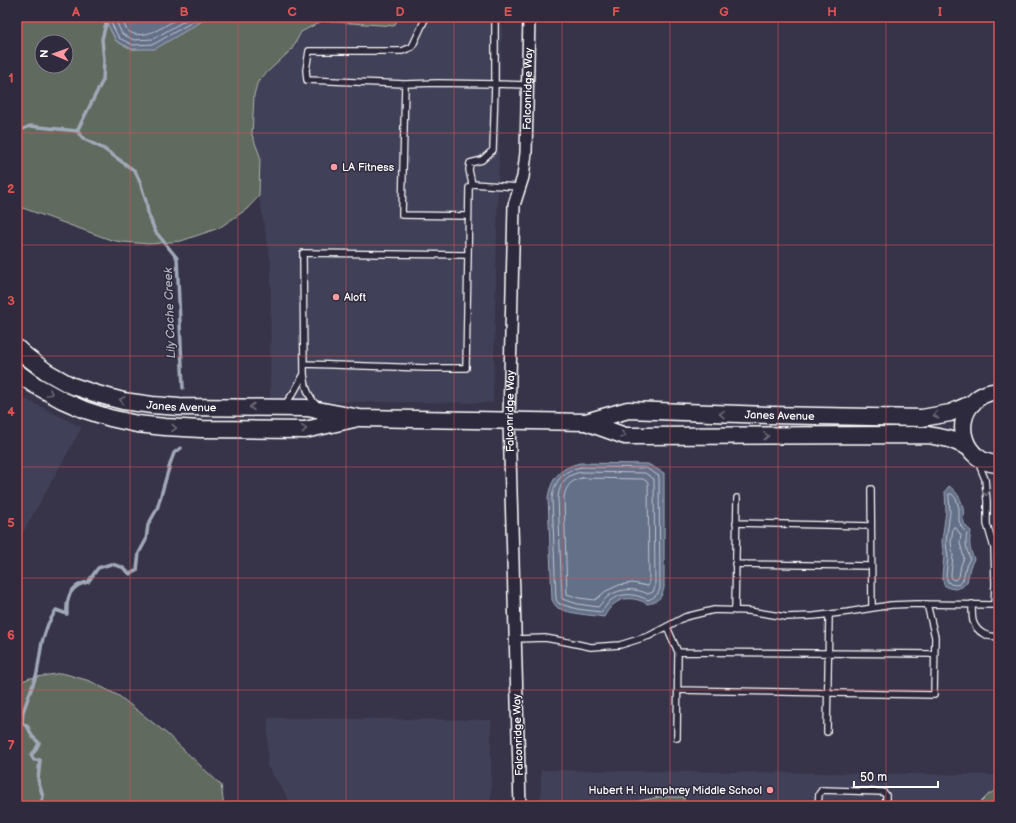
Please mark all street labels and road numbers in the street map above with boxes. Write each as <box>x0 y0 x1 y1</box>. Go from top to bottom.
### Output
street label: Falconridge Way <box>520 48 535 130</box>
street label: Falconridge Way <box>502 370 517 452</box>
street label: Janes Avenue <box>146 398 217 414</box>
street label: Janes Avenue <box>744 408 815 422</box>
street label: Falconridge Way <box>510 694 526 776</box>

